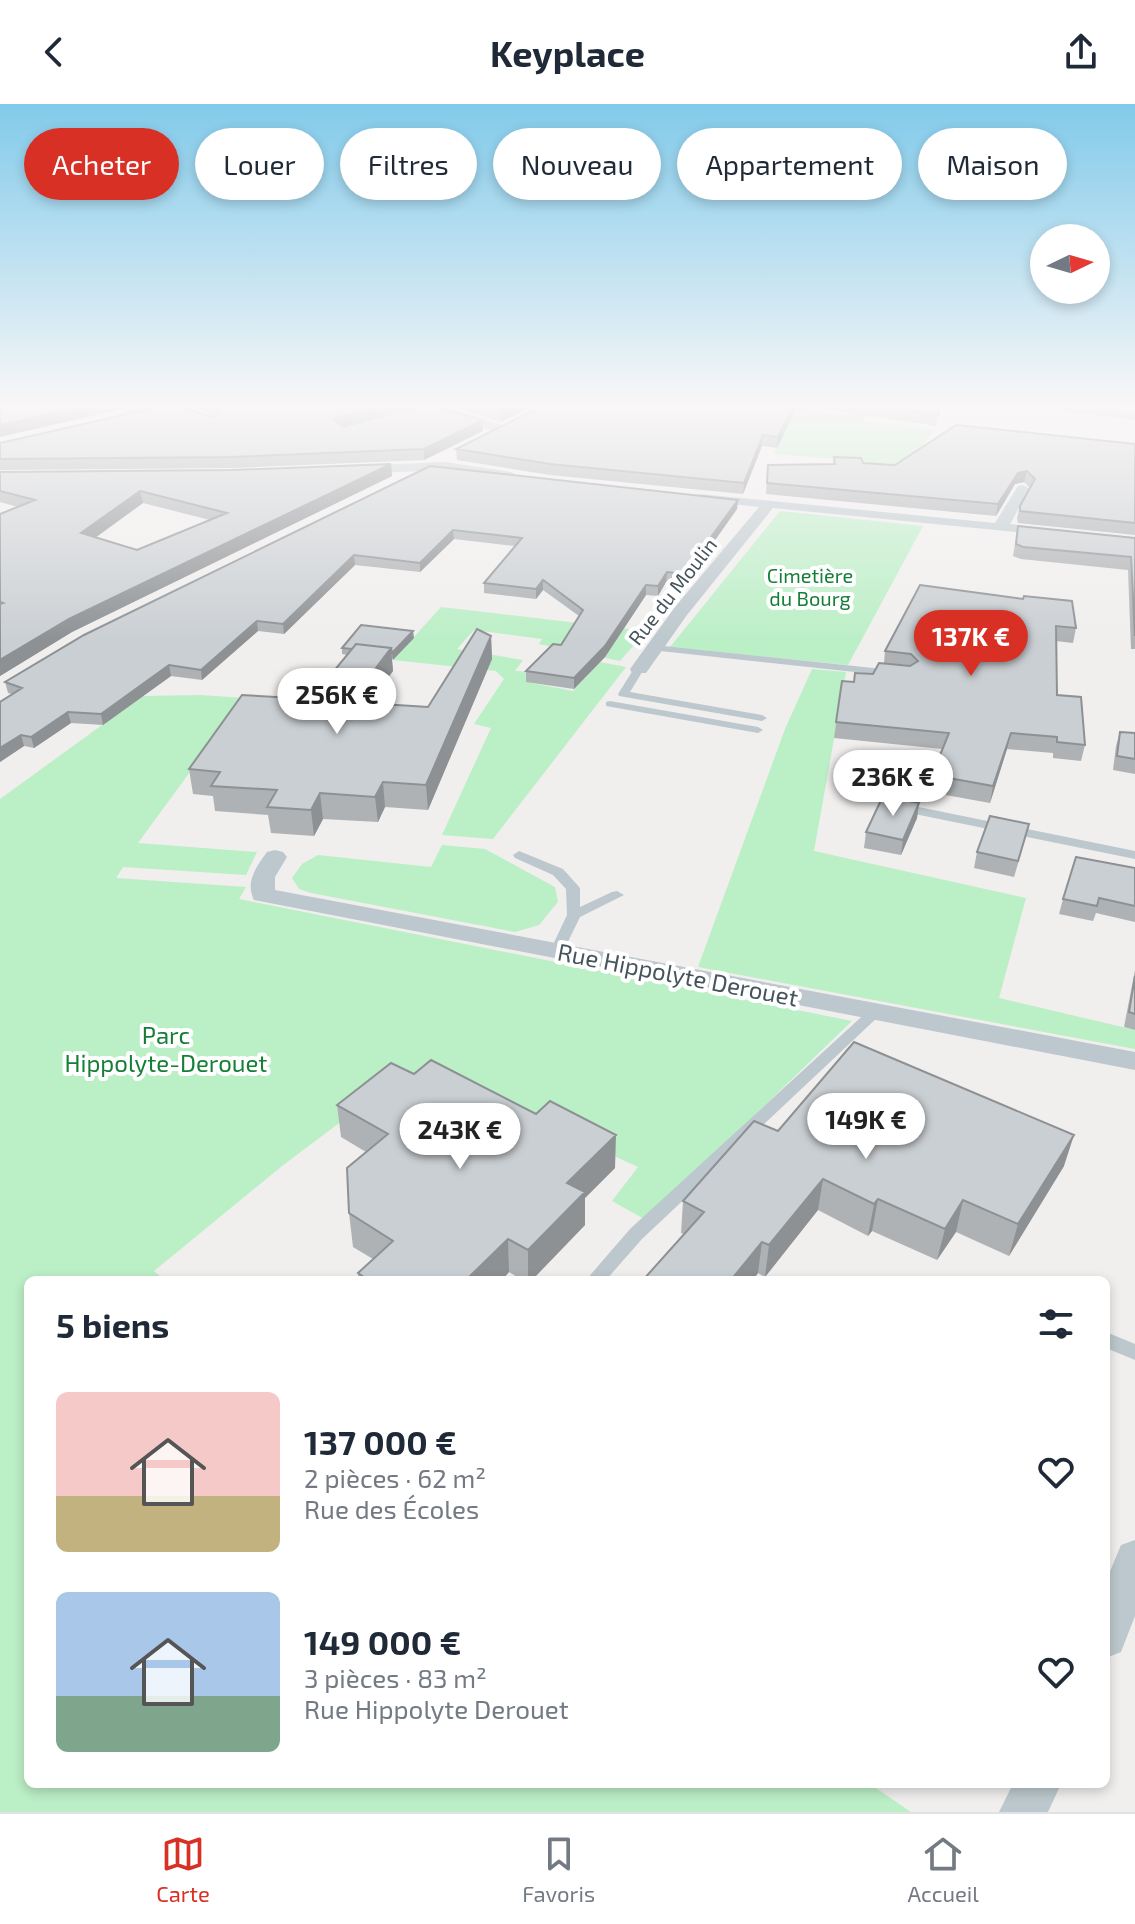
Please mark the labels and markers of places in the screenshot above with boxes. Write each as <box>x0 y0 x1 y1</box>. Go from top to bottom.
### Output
pin: 137K € <box>906 610 1036 678</box>
pin: 256K € <box>272 668 402 736</box>
pin: 236K € <box>828 750 958 818</box>
pin: 149K € <box>801 1093 931 1161</box>
pin: 243K € <box>395 1103 525 1171</box>

